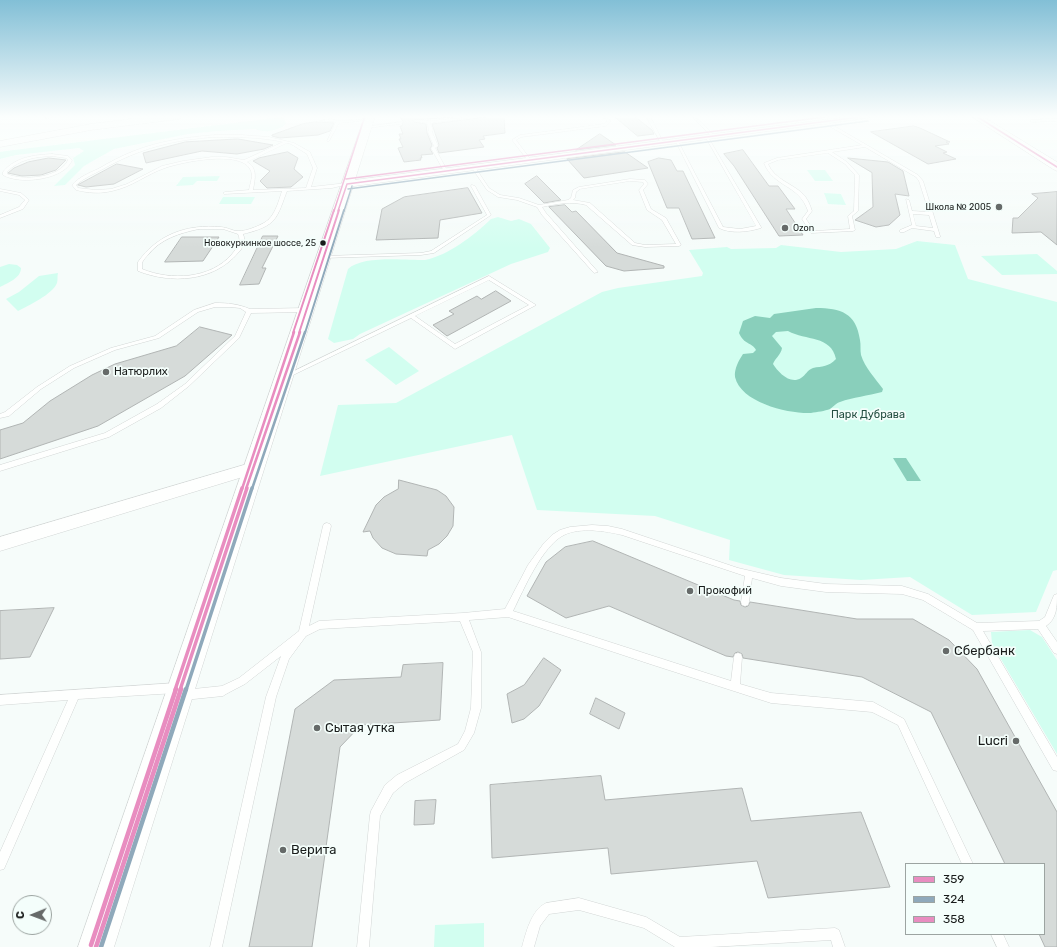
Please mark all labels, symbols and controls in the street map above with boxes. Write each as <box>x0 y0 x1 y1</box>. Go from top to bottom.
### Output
place label: Школа № 2005 <box>926 202 991 212</box>
marker: Школа № 2005 <box>994 202 1004 212</box>
marker: Ozon <box>780 223 790 233</box>
place label: Ozon <box>793 223 814 233</box>
place label: Новокуркинкое шоссе, 25 <box>204 238 316 248</box>
marker: Новокуркинкое шоссе, 25 <box>318 238 328 248</box>
place label: Натюрлих <box>114 365 168 379</box>
marker: Натюрлих <box>101 367 111 377</box>
park label: Парк Дубрава <box>831 408 905 422</box>
place label: Прокофий <box>698 584 752 598</box>
marker: Прокофий <box>685 586 695 596</box>
place label: Сбербанк <box>954 643 1015 659</box>
marker: Сбербанк <box>941 646 951 656</box>
place label: Сытая утка <box>325 720 395 736</box>
marker: Сытая утка <box>312 723 322 733</box>
place label: Lucri <box>978 733 1008 749</box>
marker: Lucri <box>1011 736 1021 746</box>
place label: Верита <box>291 842 336 858</box>
marker: Верита <box>278 845 288 855</box>
legend <box>905 863 1045 935</box>
text: 359 <box>943 872 964 886</box>
text: 324 <box>943 892 965 906</box>
north arrow <box>12 895 52 935</box>
text: С <box>14 911 27 919</box>
text: 358 <box>943 912 965 926</box>

